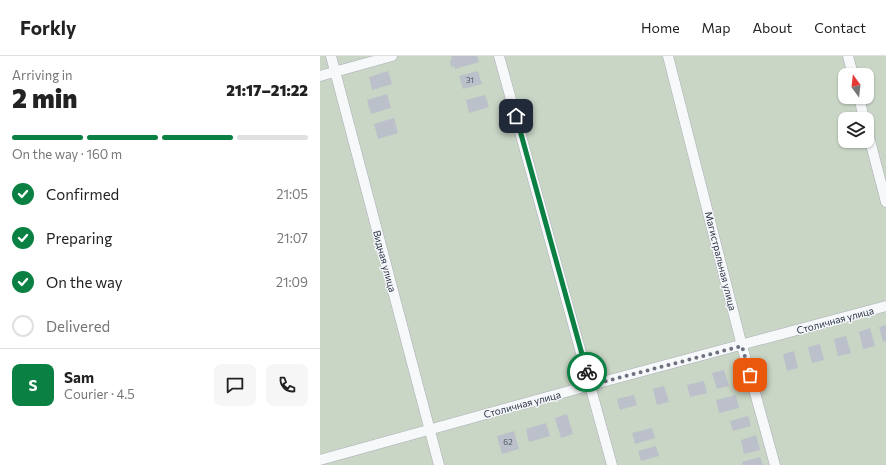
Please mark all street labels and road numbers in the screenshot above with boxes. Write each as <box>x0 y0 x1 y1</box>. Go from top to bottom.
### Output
street label: Магистральная улица <box>703 210 739 312</box>
street label: Видная улица <box>371 229 399 293</box>
street label: Столичная улица <box>795 304 875 336</box>
street label: Столичная улица <box>482 388 562 420</box>

